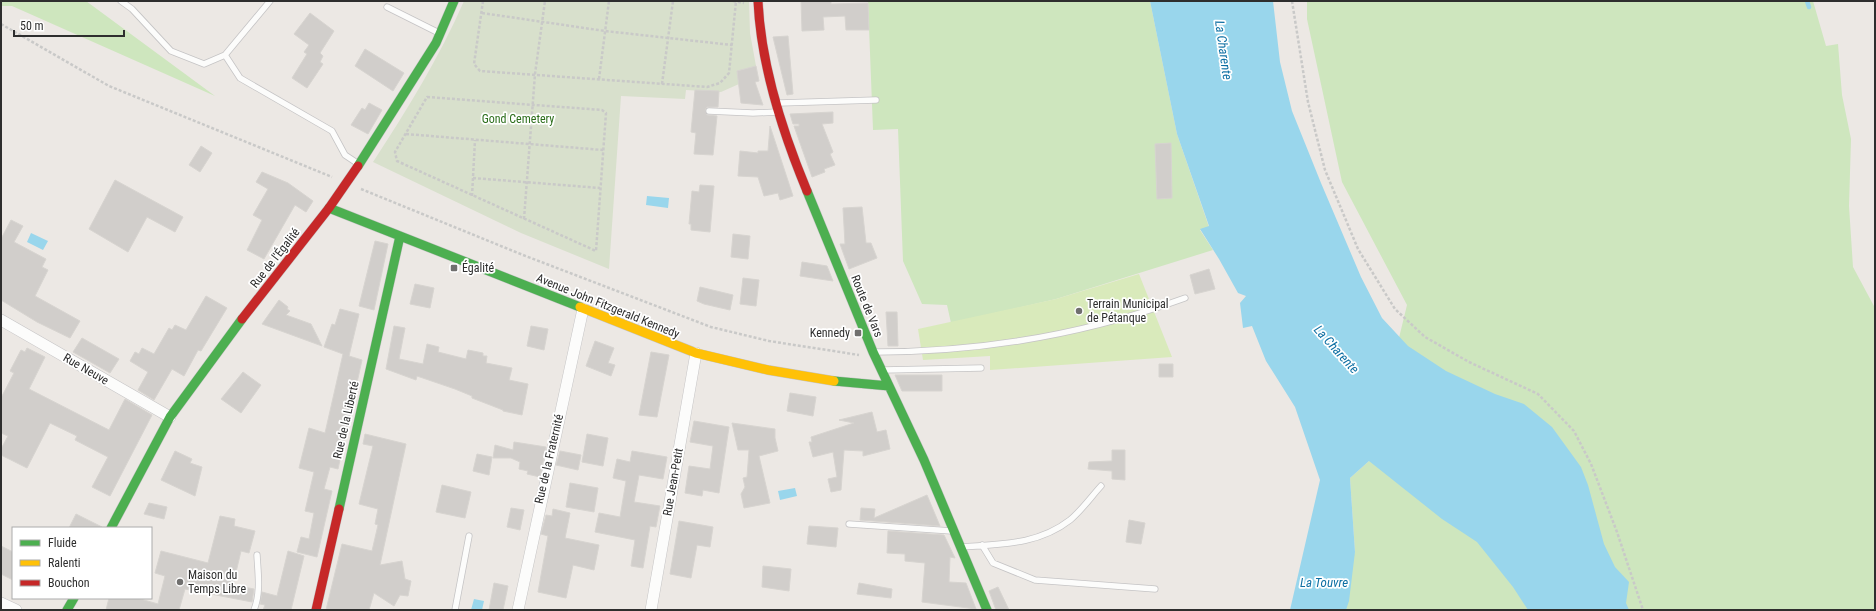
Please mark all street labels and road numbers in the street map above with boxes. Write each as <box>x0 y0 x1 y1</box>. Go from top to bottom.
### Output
street label: Rue de l'Égalité <box>247 224 303 291</box>
street label: Avenue John Fitzgerald Kennedy <box>534 271 682 341</box>
street label: Route de Vars <box>848 273 886 339</box>
street label: Rue Neuve <box>61 350 112 388</box>
street label: Rue de la Liberté <box>330 379 362 460</box>
street label: Rue de la Fraternité <box>532 412 566 505</box>
street label: Rue Jean-Petit <box>660 447 686 517</box>

